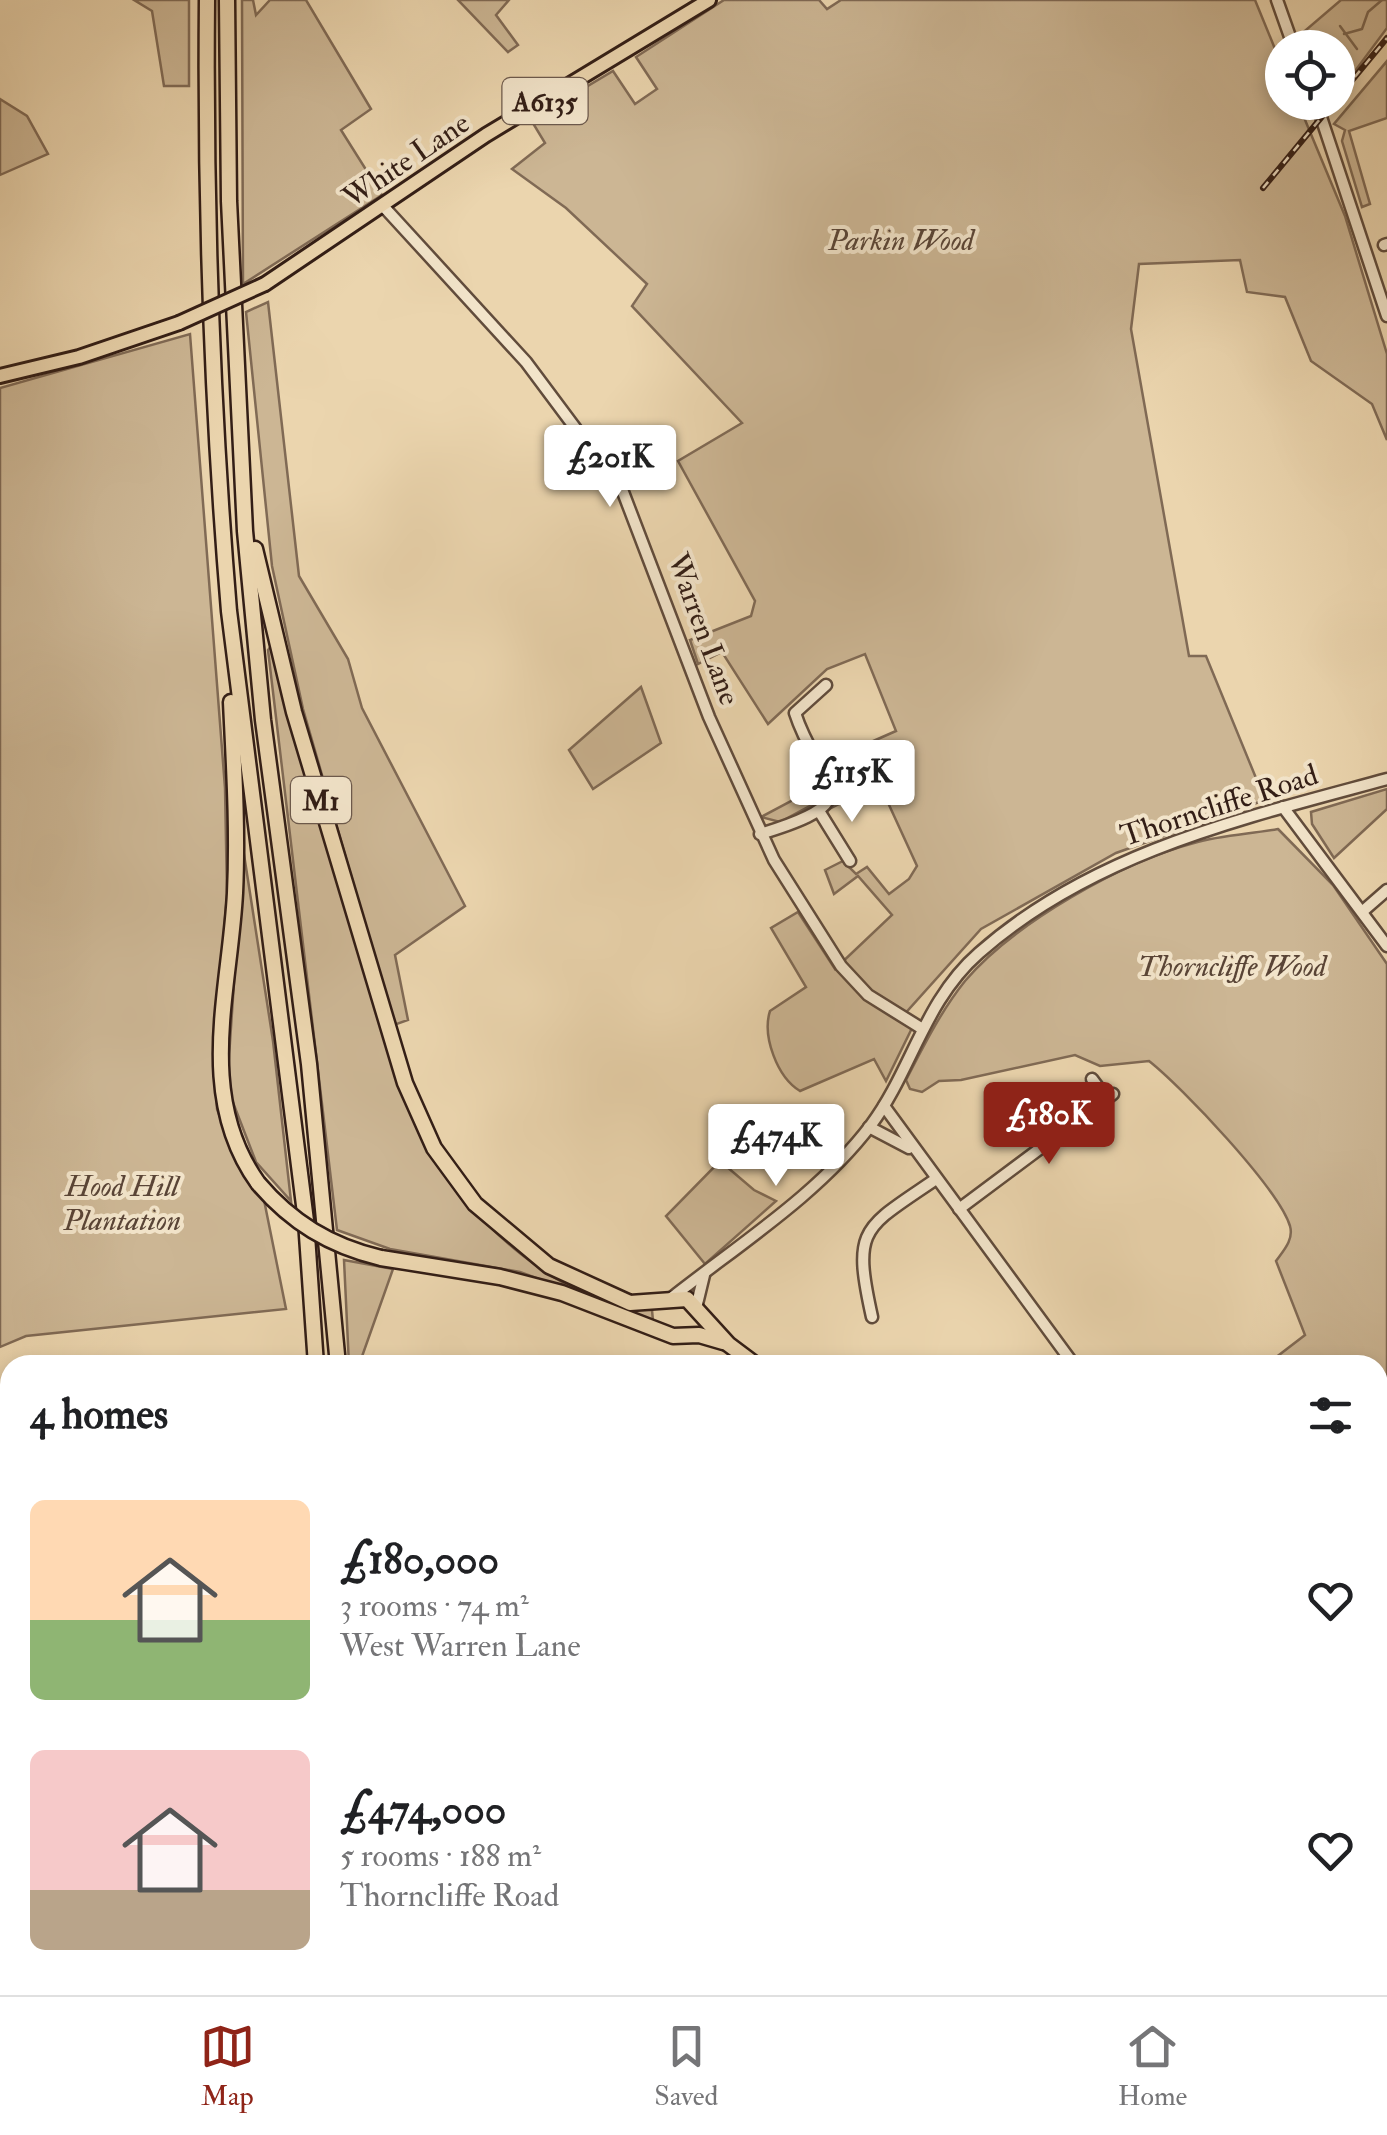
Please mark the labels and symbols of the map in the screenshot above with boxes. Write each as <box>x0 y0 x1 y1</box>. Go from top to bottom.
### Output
road number: A6135 <box>502 78 588 124</box>
street label: White Lane <box>335 105 477 217</box>
park label: Parkin Wood <box>827 222 977 259</box>
pin: £201K <box>540 425 680 510</box>
street label: Warren Lane <box>659 547 748 710</box>
pin: £115K <box>782 740 922 825</box>
street label: Thorncliffe Road <box>1116 756 1323 855</box>
road number: M1 <box>291 777 351 823</box>
park label: Thorncliffe Wood <box>1138 948 1329 985</box>
pin: £180K <box>979 1082 1119 1167</box>
pin: £474K <box>706 1104 846 1189</box>
park label: Hood Hill Plantation <box>62 1168 182 1239</box>

